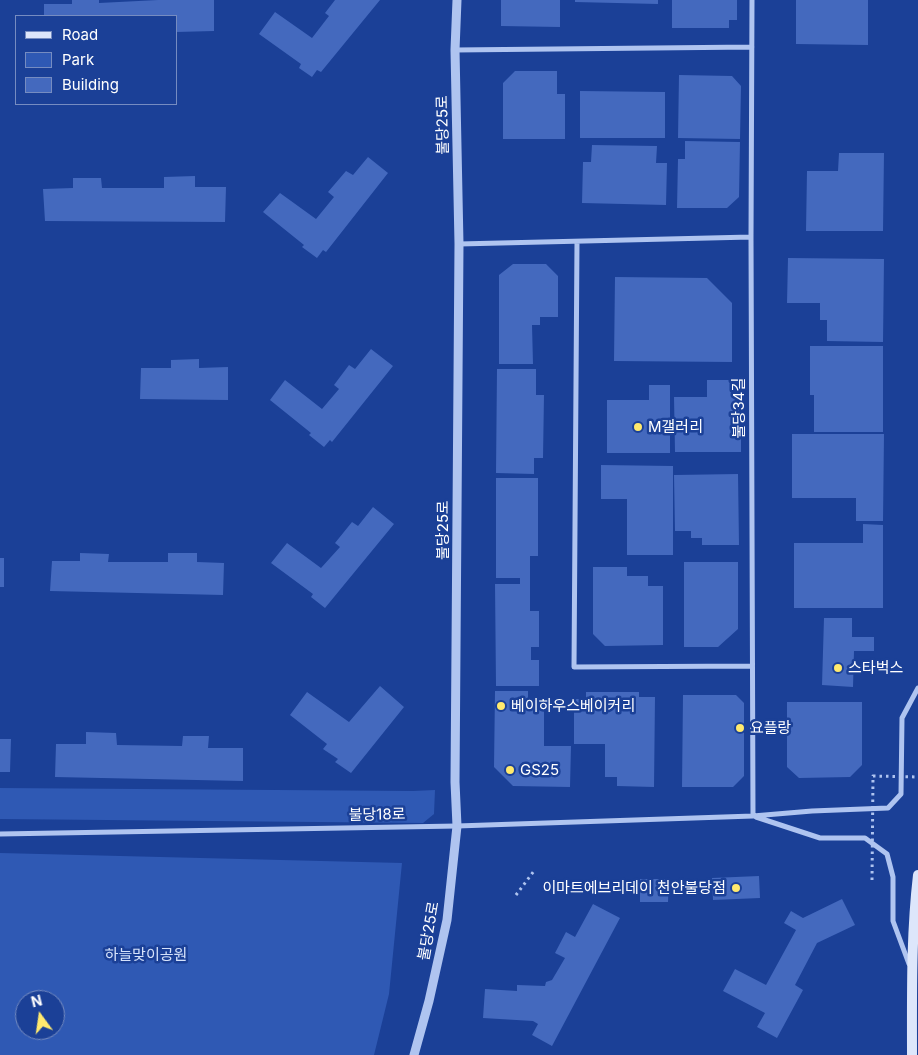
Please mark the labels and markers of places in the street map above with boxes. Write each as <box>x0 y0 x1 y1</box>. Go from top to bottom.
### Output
place label: M갤러리 <box>648 418 703 436</box>
marker: M갤러리 <box>632 421 644 433</box>
place label: 스타벅스 <box>848 659 903 677</box>
marker: 스타벅스 <box>832 662 844 674</box>
place label: 베이하우스베이커리 <box>511 697 635 715</box>
marker: 베이하우스베이커리 <box>495 700 507 712</box>
place label: 요플랑 <box>750 719 791 737</box>
marker: 요플랑 <box>734 722 746 734</box>
place label: GS25 <box>520 761 559 779</box>
marker: GS25 <box>504 764 516 776</box>
place label: 이마트에브리데이 천안불당점 <box>542 879 726 897</box>
marker: 이마트에브리데이 천안불당점 <box>730 882 742 894</box>

